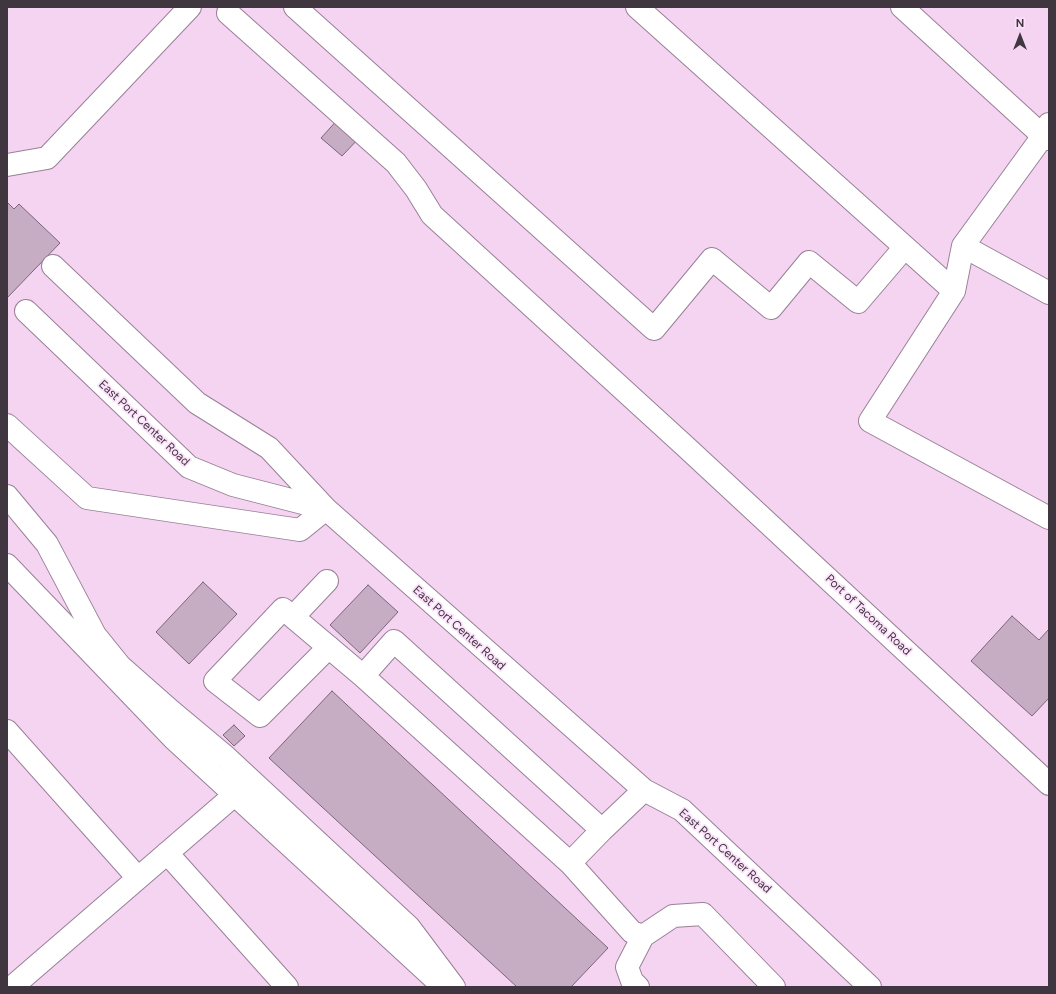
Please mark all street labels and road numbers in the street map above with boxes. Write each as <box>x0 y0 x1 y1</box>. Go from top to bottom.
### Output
street label: East Port Center Road <box>95 377 193 469</box>
street label: Port of Tacoma Road <box>822 572 914 658</box>
street label: East Port Center Road <box>410 583 508 673</box>
street label: East Port Center Road <box>676 806 774 896</box>

